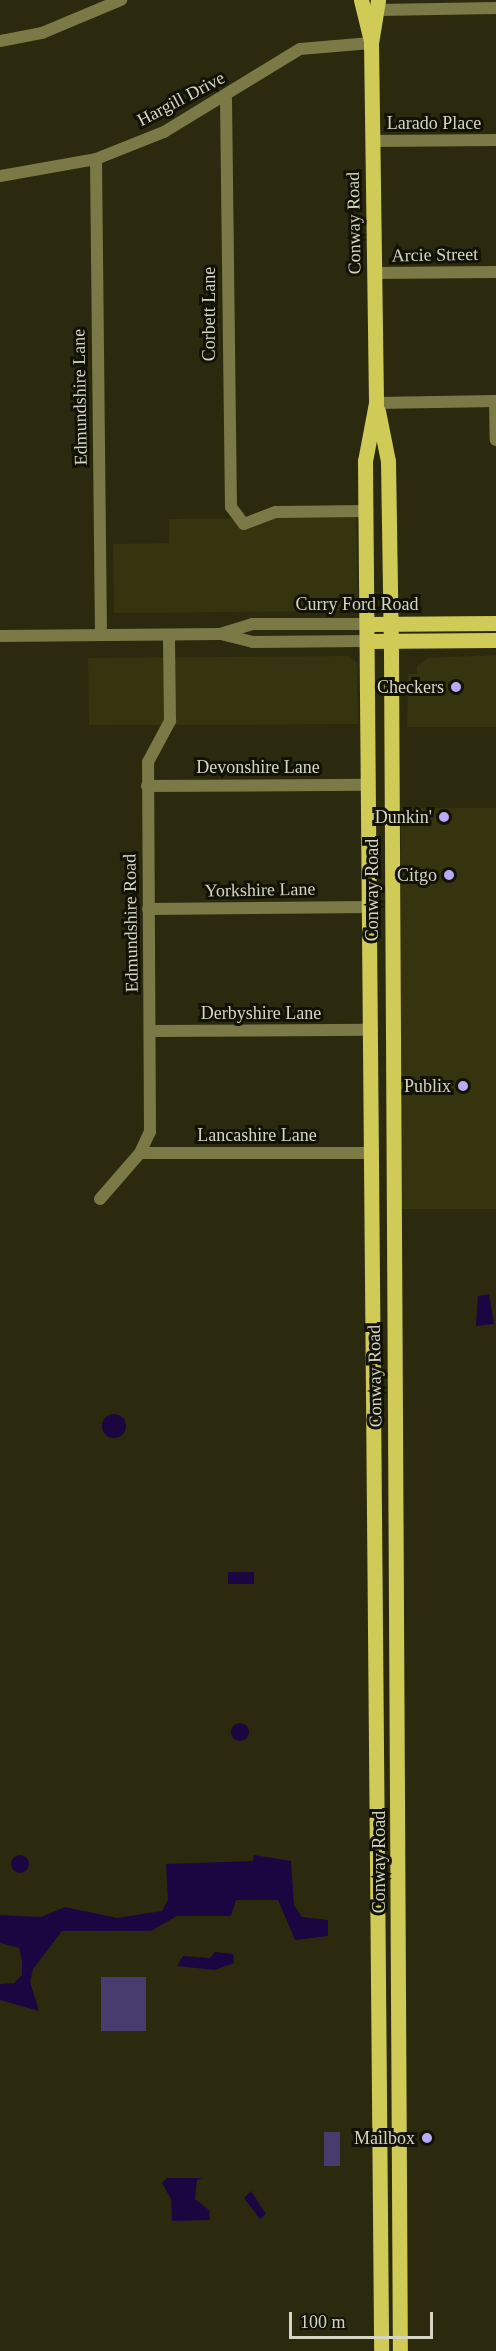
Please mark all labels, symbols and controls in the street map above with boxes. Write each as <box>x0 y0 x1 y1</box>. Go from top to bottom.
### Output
street label: Hargill Drive <box>133 67 229 131</box>
street label: Larado Place <box>387 112 481 134</box>
street label: Conway Road <box>342 172 366 274</box>
street label: Arcie Street <box>392 243 478 267</box>
street label: Corbett Lane <box>198 267 220 361</box>
street label: Edmundshire Lane <box>68 329 92 465</box>
street label: Curry Ford Road <box>296 593 418 615</box>
place label: Checkers <box>377 676 444 698</box>
marker: Checkers <box>449 680 463 694</box>
street label: Devonshire Lane <box>196 756 320 778</box>
place label: Dunkin' <box>375 806 432 828</box>
marker: Dunkin' <box>437 810 451 824</box>
street label: Conway Road <box>361 839 383 941</box>
street label: Edmundshire Road <box>119 854 143 992</box>
place label: Citgo <box>397 864 437 886</box>
marker: Citgo <box>442 868 456 882</box>
street label: Yorkshire Lane <box>204 878 316 902</box>
street label: Derbyshire Lane <box>201 1002 321 1024</box>
place label: Publix <box>404 1075 451 1097</box>
marker: Publix <box>456 1079 470 1093</box>
street label: Lancashire Lane <box>197 1124 317 1146</box>
street label: Conway Road <box>363 1325 387 1427</box>
street label: Conway Road <box>368 1811 390 1913</box>
place label: Mailbox <box>354 2127 415 2149</box>
marker: Mailbox <box>420 2131 434 2145</box>
scale bar <box>292 2300 436 2338</box>
text: 100 m <box>300 2312 346 2332</box>

